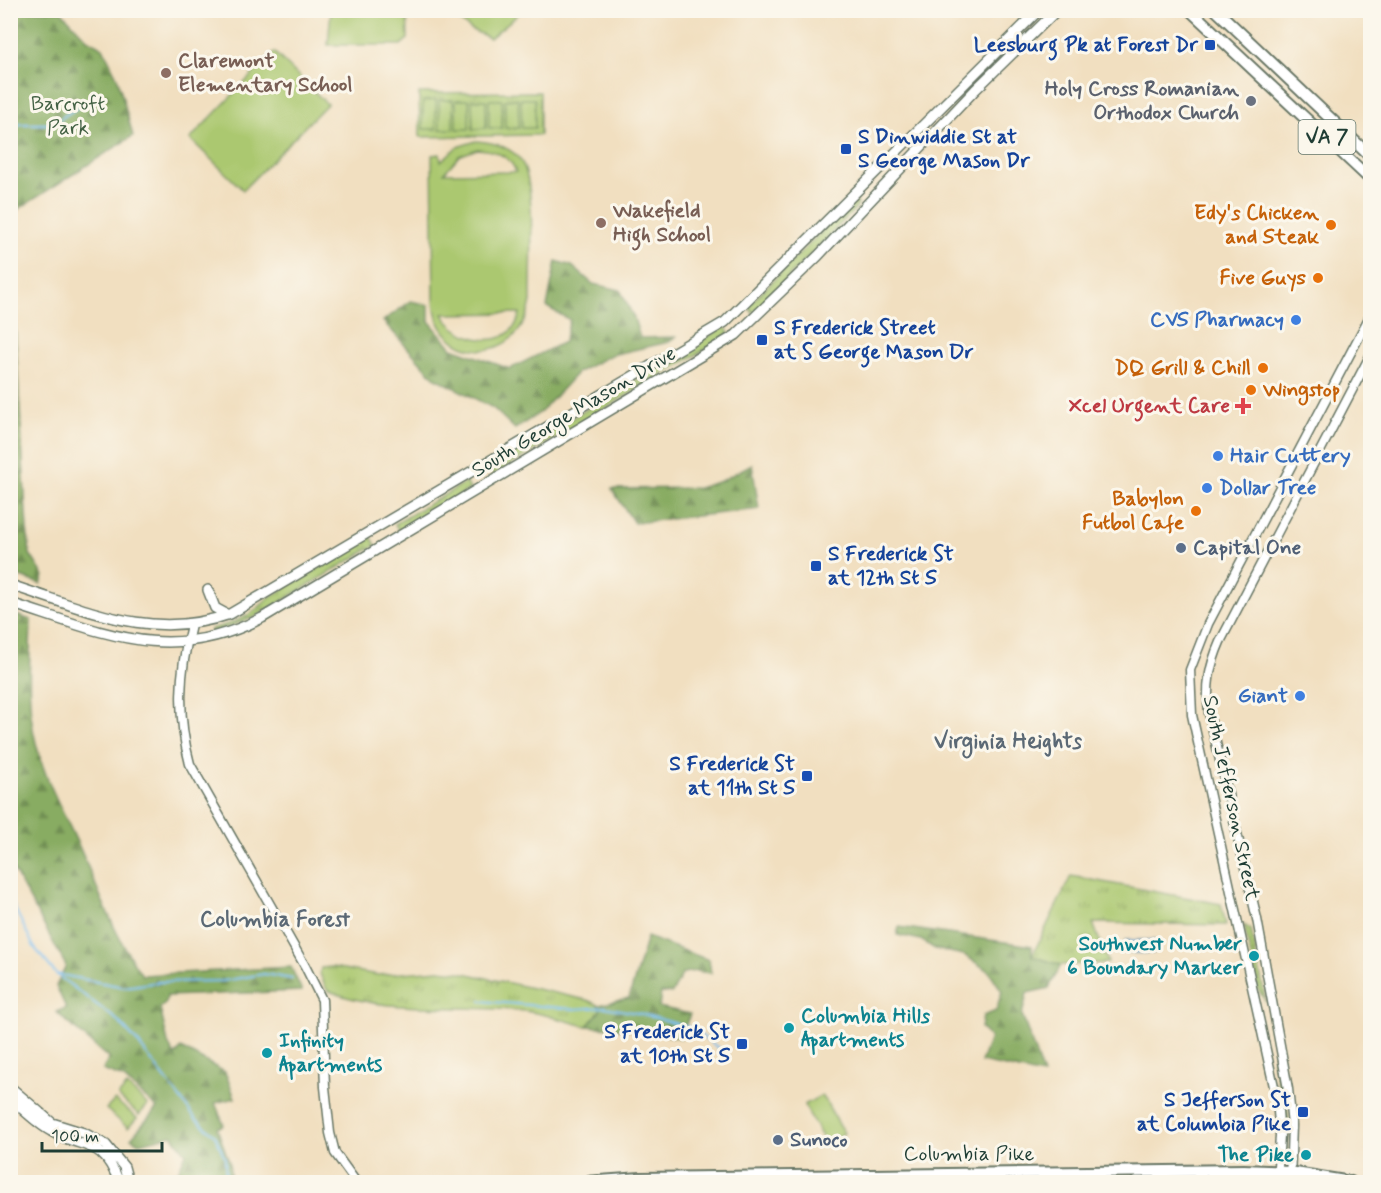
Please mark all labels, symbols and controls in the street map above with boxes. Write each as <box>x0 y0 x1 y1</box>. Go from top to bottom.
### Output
place label: Leesburg Pk at Forest Dr <box>974 31 1199 61</box>
marker: Leesburg Pk at Forest Dr <box>1203 38 1217 52</box>
place label: Claremont Elementary School <box>178 47 353 99</box>
marker: Claremont Elementary School <box>159 66 173 80</box>
place label: Holy Cross Romanian Orthodox Church <box>1045 75 1240 127</box>
park label: Barcroft Park <box>31 90 105 142</box>
marker: Holy Cross Romanian Orthodox Church <box>1244 94 1258 108</box>
road number: VA 7 <box>1298 120 1356 154</box>
place label: S Dinwiddie St at S George Mason Dr <box>858 123 1031 175</box>
marker: S Dinwiddie St at S George Mason Dr <box>839 142 853 156</box>
place label: Wakefield High School <box>612 197 711 251</box>
place label: Edy's Chicken and Steak <box>1194 199 1320 251</box>
marker: Wakefield High School <box>594 216 608 230</box>
marker: Edy's Chicken and Steak <box>1324 218 1338 232</box>
place label: Five Guys <box>1220 264 1307 292</box>
marker: Five Guys <box>1311 271 1325 285</box>
place label: CVS Pharmacy <box>1150 306 1284 334</box>
marker: CVS Pharmacy <box>1289 313 1303 327</box>
place label: S Frederick Street at S George Mason Dr <box>774 314 974 368</box>
marker: S Frederick Street at S George Mason Dr <box>755 333 769 347</box>
street label: South George Mason Drive <box>466 340 682 485</box>
place label: DQ Grill & Chill <box>1115 354 1251 382</box>
marker: DQ Grill & Chill <box>1256 361 1270 375</box>
place label: Wingstop <box>1262 376 1340 406</box>
marker: Wingstop <box>1244 383 1258 397</box>
place label: Xcel Urgent Care <box>1069 392 1230 422</box>
marker: Xcel Urgent Care <box>1234 397 1252 415</box>
place label: Hair Cuttery <box>1230 442 1351 470</box>
marker: Hair Cuttery <box>1211 449 1225 463</box>
place label: Dollar Tree <box>1219 474 1316 502</box>
marker: Dollar Tree <box>1200 481 1214 495</box>
place label: Babylon Futbol Cafe <box>1082 485 1185 537</box>
marker: Babylon Futbol Cafe <box>1189 504 1203 518</box>
place label: Capital One <box>1193 534 1301 562</box>
place label: S Frederick St at 12th St S <box>828 540 954 592</box>
marker: Capital One <box>1174 541 1188 555</box>
marker: S Frederick St at 12th St S <box>809 559 823 573</box>
place label: Giant <box>1238 682 1288 710</box>
marker: Giant <box>1293 689 1307 703</box>
street label: South Jefferson Street <box>1196 693 1267 904</box>
district label: Virginia Heights <box>934 728 1082 759</box>
place label: S Frederick St at 11th St S <box>669 750 795 802</box>
marker: S Frederick St at 11th St S <box>800 769 814 783</box>
district label: Columbia Forest <box>200 906 351 934</box>
place label: Southwest Number 6 Boundary Marker <box>1067 930 1243 982</box>
marker: Southwest Number 6 Boundary Marker <box>1247 949 1261 963</box>
place label: Columbia Hills Apartments <box>801 1002 931 1055</box>
place label: S Frederick St at 10th St S <box>604 1018 730 1070</box>
marker: Columbia Hills Apartments <box>782 1021 796 1035</box>
place label: Infinity Apartments <box>279 1027 383 1080</box>
marker: S Frederick St at 10th St S <box>735 1037 749 1051</box>
marker: Infinity Apartments <box>260 1046 274 1060</box>
place label: S Jefferson St at Columbia Pike <box>1137 1086 1292 1138</box>
marker: S Jefferson St at Columbia Pike <box>1296 1105 1310 1119</box>
scale bar <box>42 1115 162 1153</box>
text: 100 m <box>51 1125 99 1149</box>
place label: Sunoco <box>790 1126 848 1154</box>
marker: Sunoco <box>771 1133 785 1147</box>
street label: Columbia Pike <box>904 1140 1035 1168</box>
place label: The Pike <box>1217 1141 1294 1169</box>
marker: The Pike <box>1299 1148 1313 1162</box>

